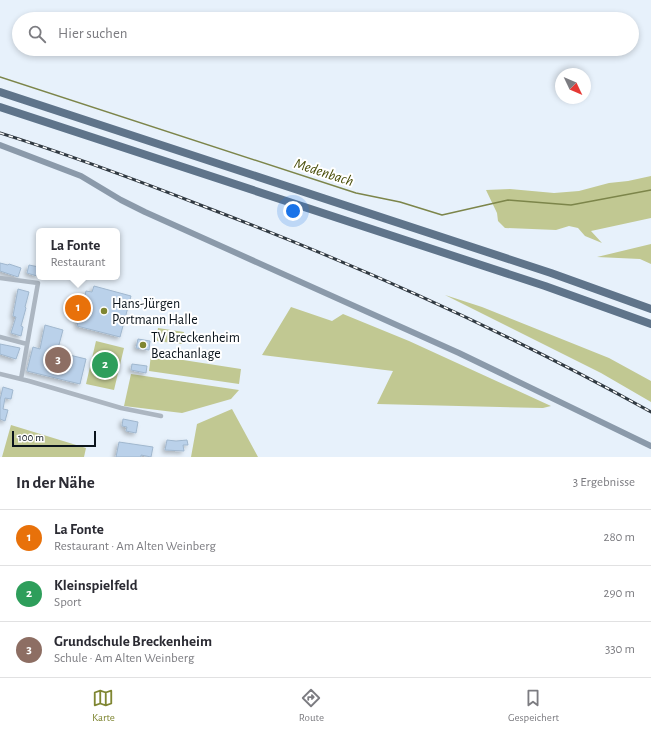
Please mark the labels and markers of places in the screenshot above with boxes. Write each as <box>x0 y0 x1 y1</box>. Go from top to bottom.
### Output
pin: 1 <box>65 293 91 323</box>
place label: Hans-Jürgen Portmann Halle <box>112 297 198 327</box>
marker: Hans-Jürgen Portmann Halle <box>99 306 109 316</box>
place label: TV Breckenheim Beachanlage <box>151 331 240 361</box>
marker: TV Breckenheim Beachanlage <box>138 340 148 350</box>
pin: 3 <box>45 345 71 375</box>
pin: 2 <box>92 350 118 380</box>

